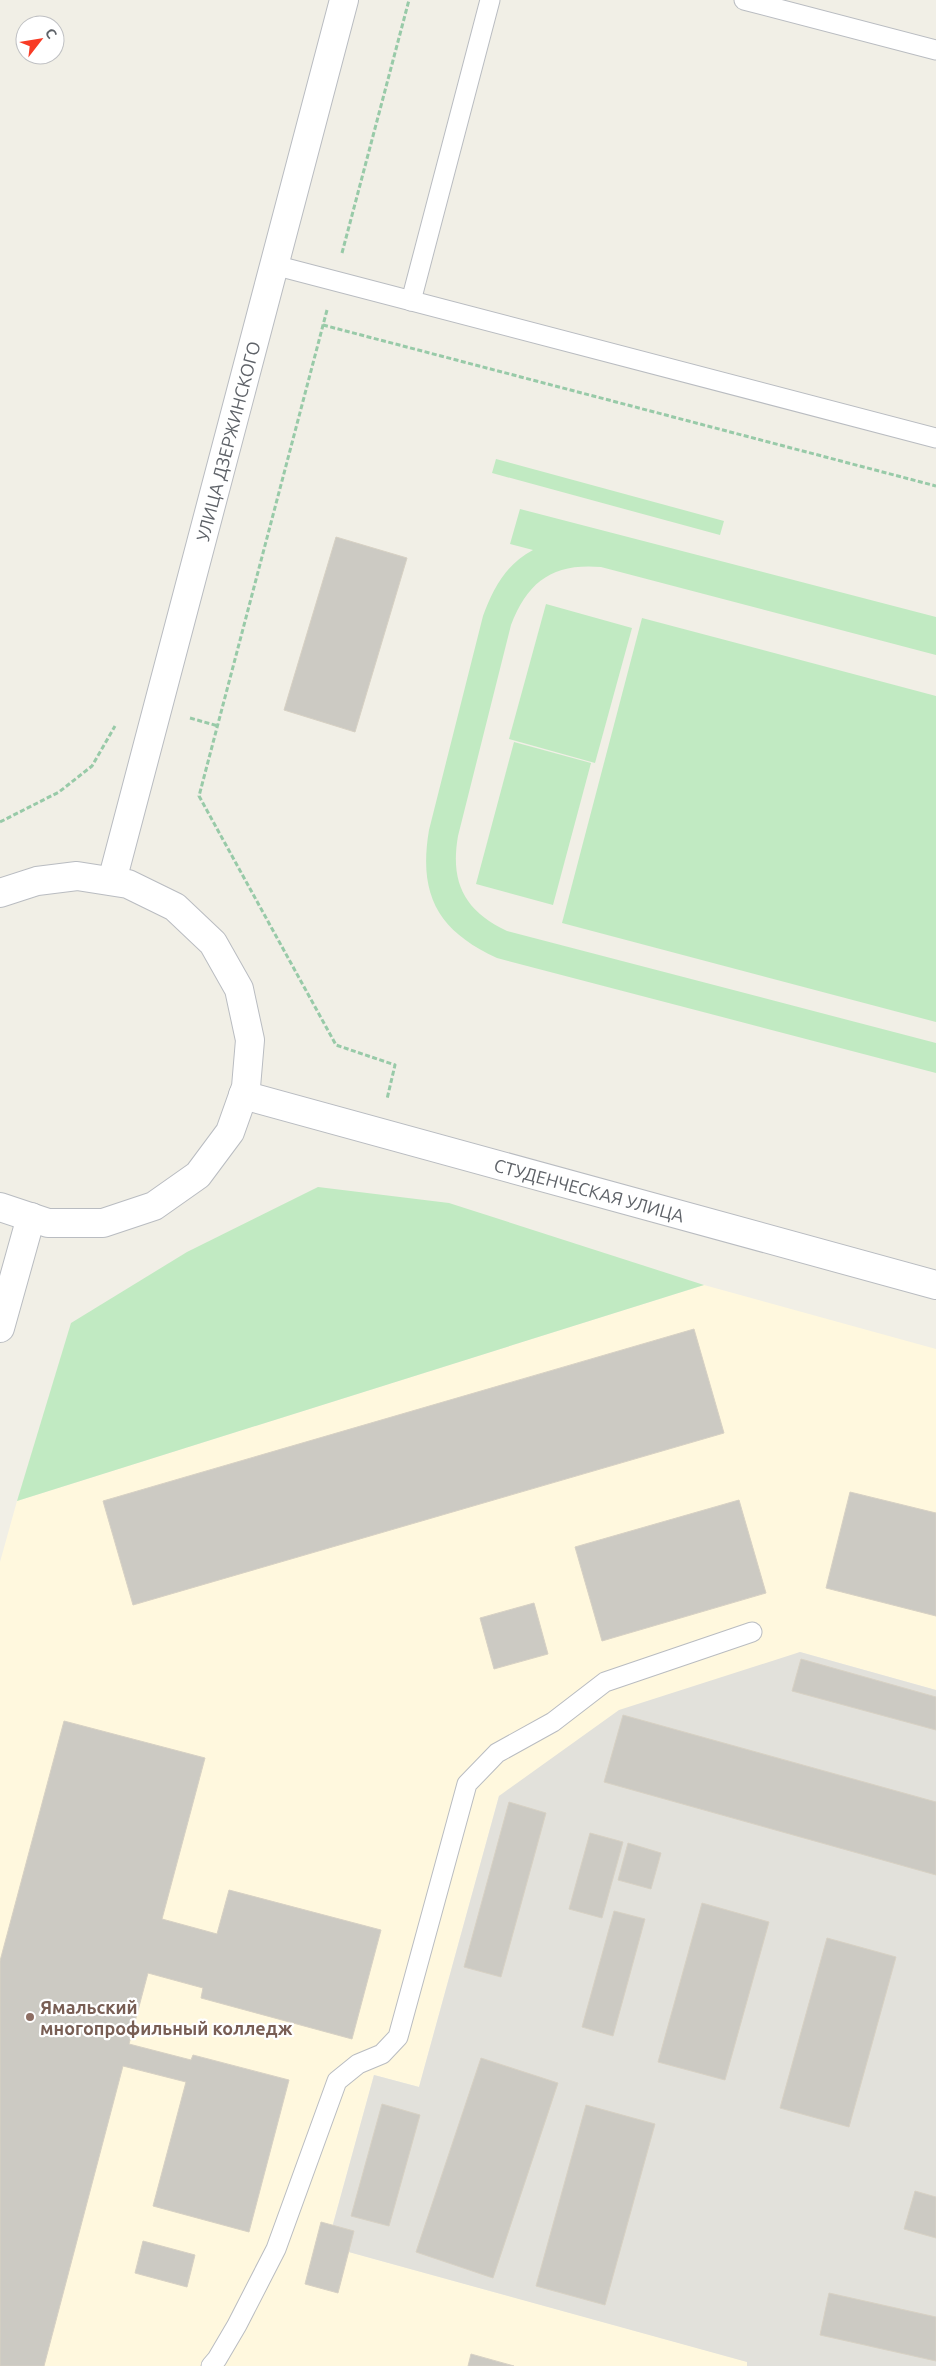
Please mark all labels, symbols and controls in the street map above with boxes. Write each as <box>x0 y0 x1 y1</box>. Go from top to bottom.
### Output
north arrow <box>15 15 65 65</box>
text: С <box>42 25 60 41</box>
street label: УЛИЦА ДЗЕРЖИНСКОГО <box>192 339 264 543</box>
street label: СТУДЕНЧЕСКАЯ УЛИЦА <box>492 1154 687 1226</box>
place label: Ямальский многопрофильный колледж <box>40 1997 293 2038</box>
marker: Ямальский многопрофильный колледж <box>24 2011 36 2023</box>

